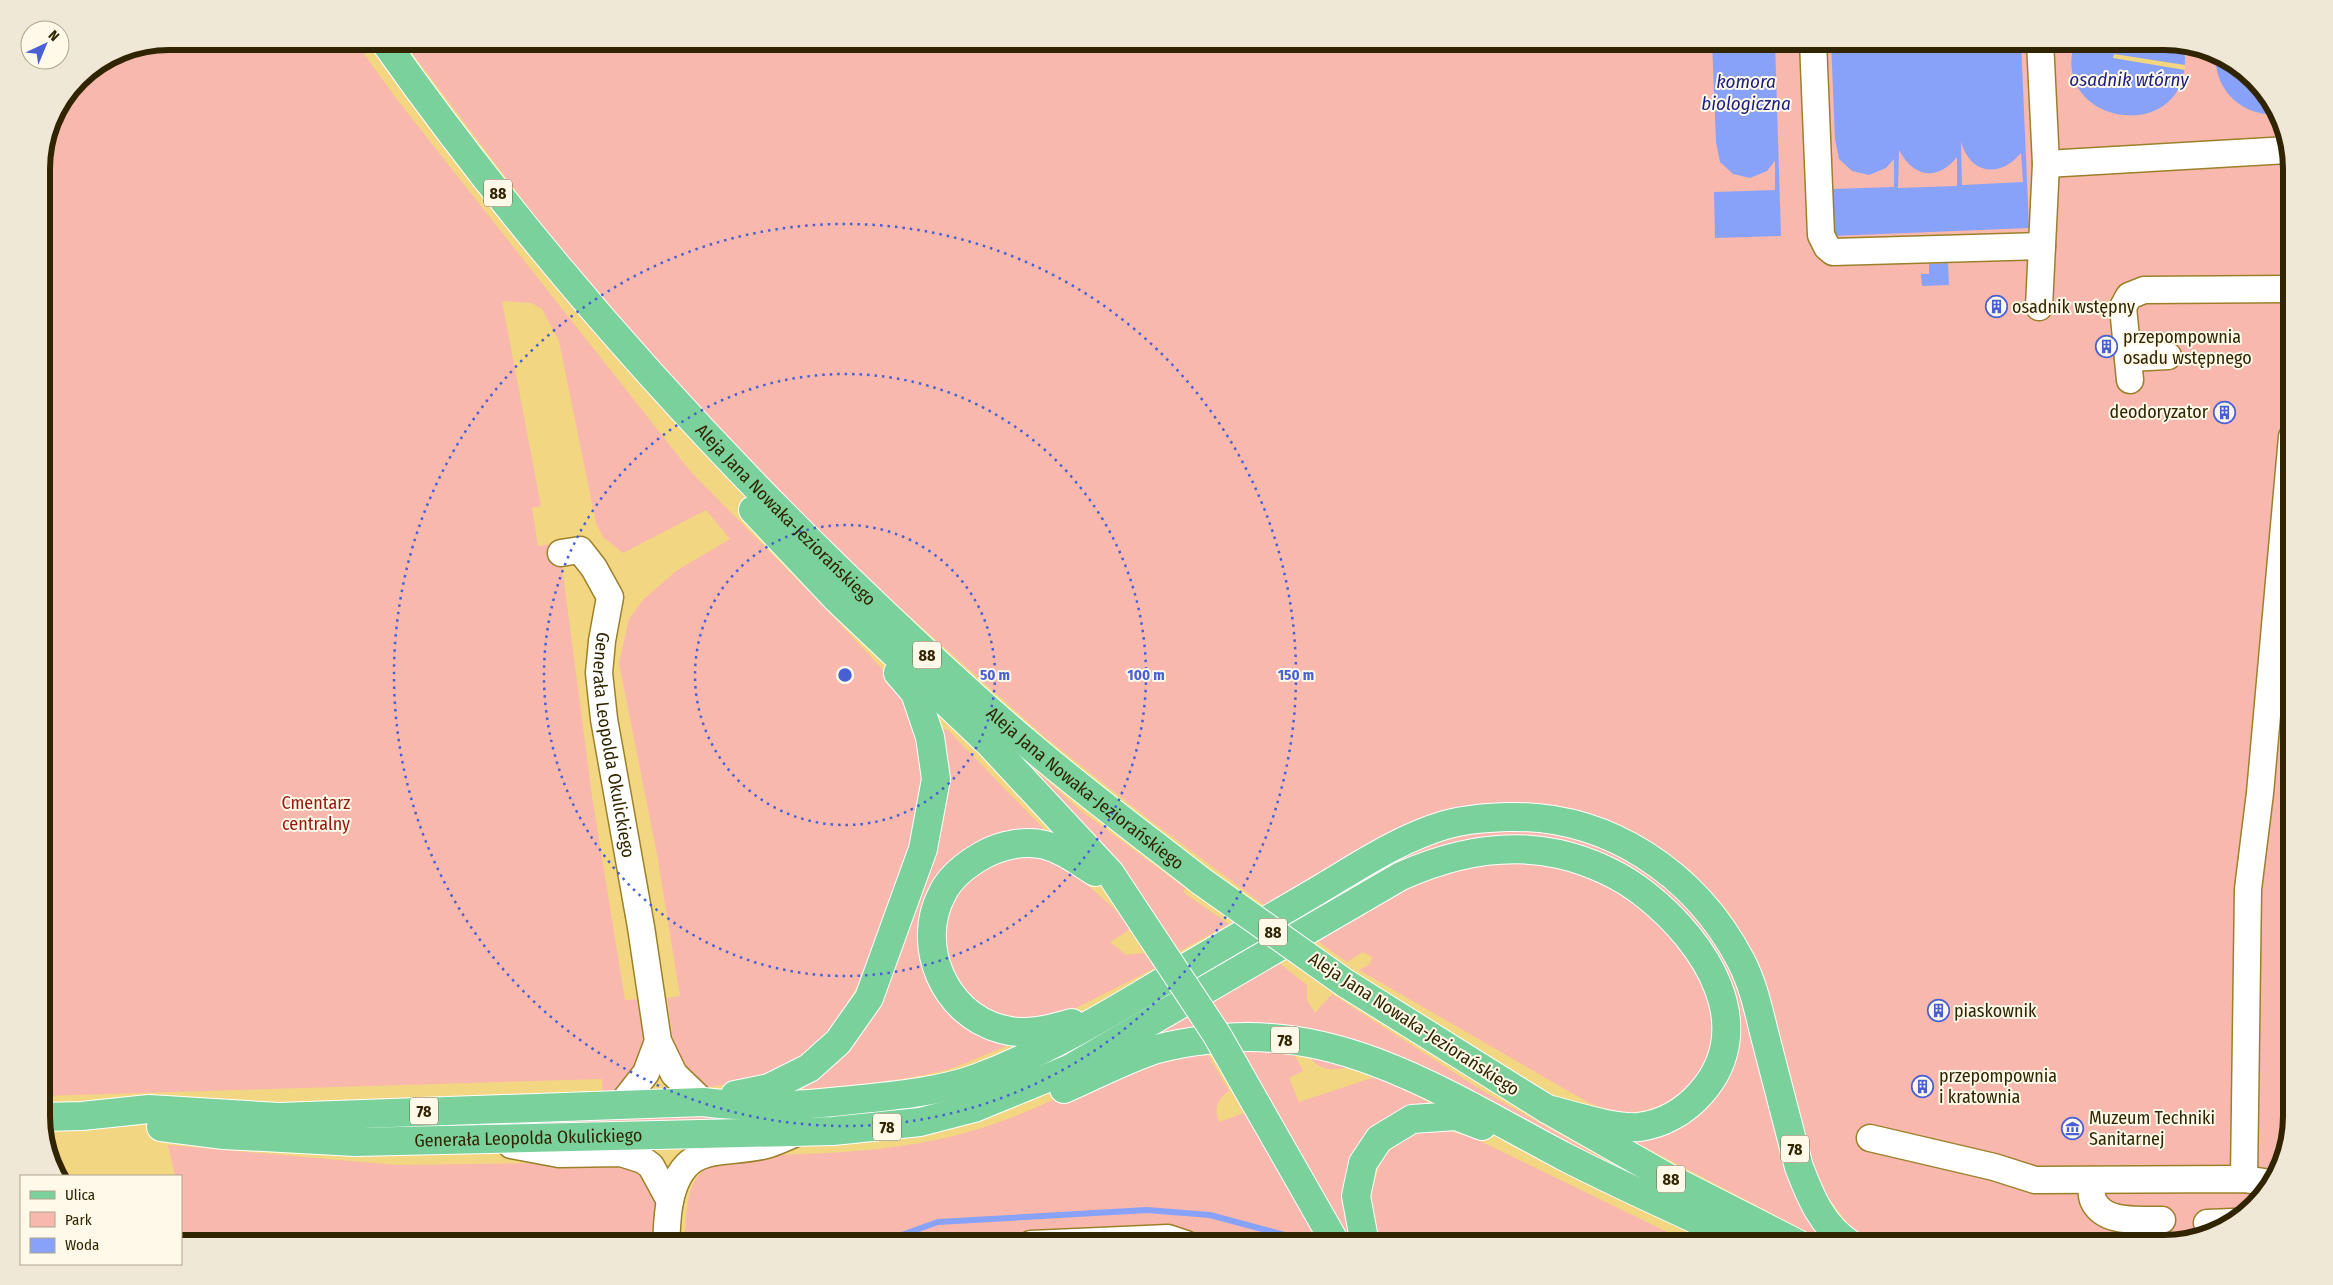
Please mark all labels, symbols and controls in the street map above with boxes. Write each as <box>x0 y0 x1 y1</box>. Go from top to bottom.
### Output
north arrow <box>20 20 70 70</box>
text: N <box>45 27 63 45</box>
water label: osadnik wtórny <box>2069 68 2189 91</box>
water label: komora biologiczna <box>1701 70 1791 115</box>
road number: 88 <box>484 180 512 207</box>
building icon: osadnik wstępny <box>1984 295 2008 319</box>
place label: osadnik wstępny <box>2012 296 2135 318</box>
place label: przepompownia osadu wstępnego <box>2123 326 2252 369</box>
building icon: przepompownia osadu wstępnego <box>2095 335 2119 359</box>
building icon: deodoryzator <box>2212 400 2236 424</box>
place label: deodoryzator <box>2109 401 2209 423</box>
street label: Aleja Jana Nowaka-Jeziorańskiego <box>691 419 880 610</box>
street label: Generała Leopolda Okulickiego <box>588 630 639 859</box>
road number: 88 <box>913 642 941 668</box>
centre of rings <box>836 666 854 684</box>
text: 50 m <box>980 666 1010 684</box>
text: 100 m <box>1127 666 1165 684</box>
text: 150 m <box>1278 666 1314 684</box>
street label: Aleja Jana Nowaka-Jeziorańskiego <box>982 702 1188 874</box>
park label: Cmentarz centralny <box>282 792 350 835</box>
road number: 88 <box>1259 919 1287 946</box>
street label: Aleja Jana Nowaka-Jeziorańskiego <box>1304 948 1524 1100</box>
building icon: piaskownik <box>1926 999 1950 1023</box>
place label: piaskownik <box>1954 1000 2037 1022</box>
road number: 78 <box>1271 1026 1299 1054</box>
place label: przepompownia i kratownia <box>1939 1065 2057 1108</box>
building icon: przepompownia i kratownia <box>1911 1074 1935 1098</box>
road number: 78 <box>410 1098 438 1124</box>
place label: Muzeum Techniki Sanitarnej <box>2089 1107 2215 1150</box>
road number: 78 <box>873 1114 901 1140</box>
museum icon: Muzeum Techniki Sanitarnej <box>2061 1116 2085 1140</box>
street label: Generała Leopolda Okulickiego <box>414 1124 643 1152</box>
road number: 78 <box>1781 1136 1809 1162</box>
road number: 88 <box>1657 1166 1685 1192</box>
legend <box>20 1175 182 1265</box>
text: Ulica <box>65 1186 95 1204</box>
text: Park <box>65 1211 92 1229</box>
text: Woda <box>65 1236 99 1254</box>

